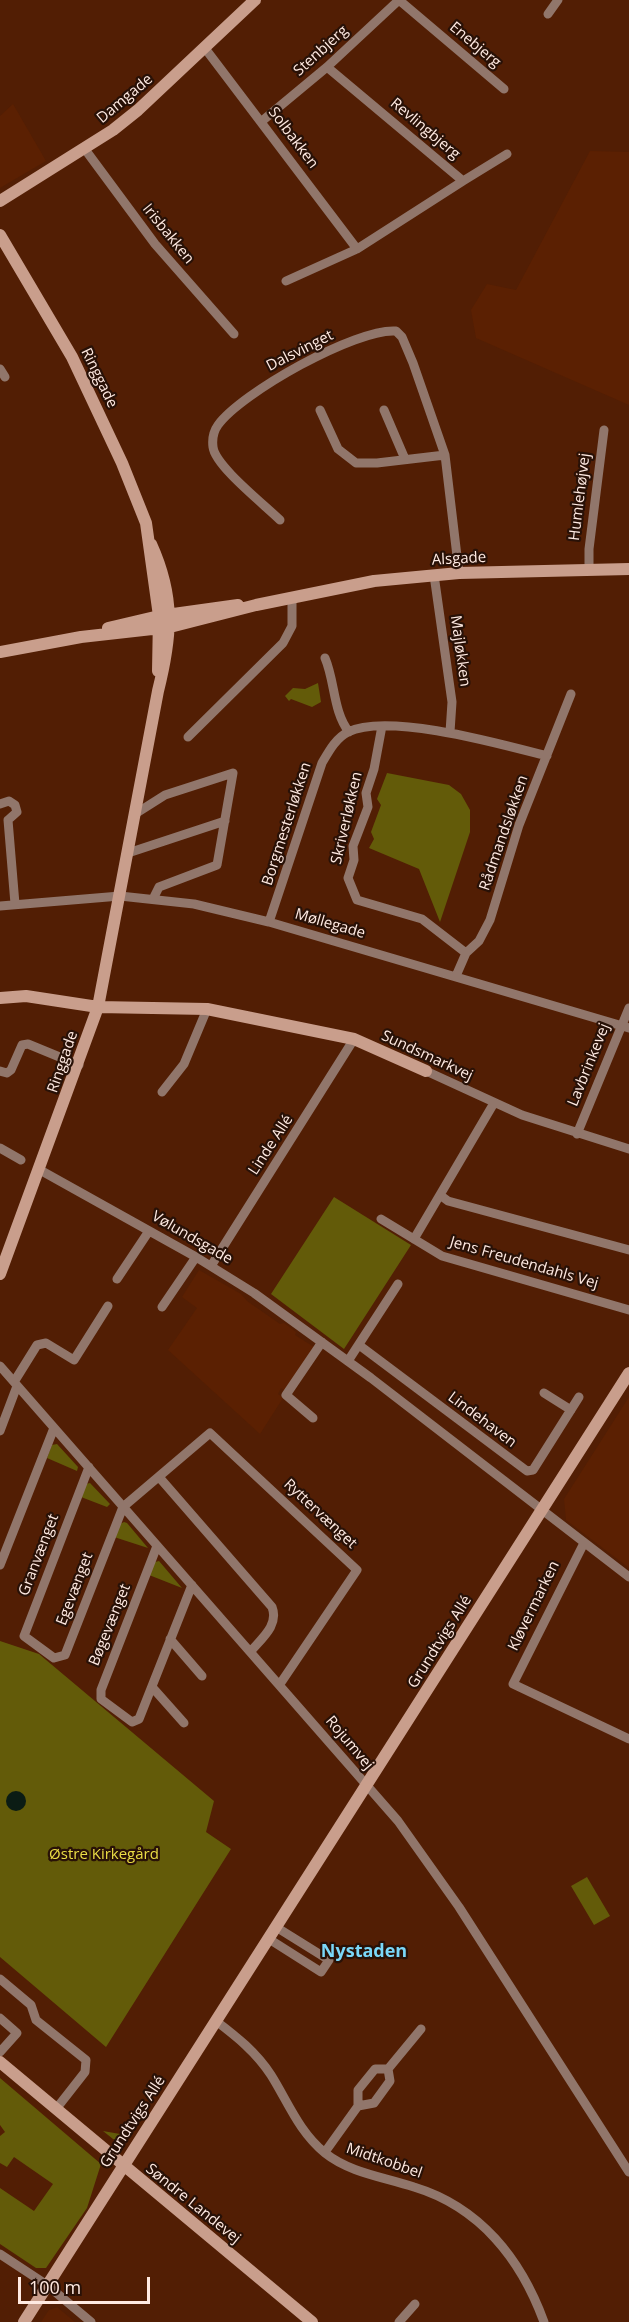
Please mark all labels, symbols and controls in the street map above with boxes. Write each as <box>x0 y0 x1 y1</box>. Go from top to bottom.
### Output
street label: Enebjerg <box>446 18 504 72</box>
street label: Stenbjerg <box>290 22 352 80</box>
street label: Damgade <box>93 71 157 127</box>
street label: Revlingbjerg <box>386 95 464 163</box>
street label: Solbakken <box>264 104 322 172</box>
street label: Irisbakken <box>138 200 198 268</box>
street label: Dalsvinget <box>264 327 336 375</box>
street label: Ringgade <box>77 345 121 411</box>
street label: Humlehøjvej <box>566 452 594 542</box>
street label: Alsgade <box>431 549 487 569</box>
street label: Majløkken <box>446 614 474 688</box>
street label: Borgmesterløkken <box>259 760 315 888</box>
street label: Skriverløkken <box>328 770 366 866</box>
street label: Rådmandsløkken <box>476 773 532 893</box>
street label: Møllegade <box>293 905 367 943</box>
street label: Lavbrinkevej <box>564 1021 614 1109</box>
street label: Sundsmarkvej <box>378 1027 476 1085</box>
street label: Ringgade <box>44 1029 82 1095</box>
street label: Linde Allé <box>245 1112 297 1178</box>
street label: Vølundsgade <box>148 1208 236 1268</box>
street label: Jens Freudendahls Vej <box>448 1233 600 1293</box>
street label: Lindehaven <box>444 1388 520 1452</box>
street label: Ryttervænget <box>280 1476 360 1552</box>
street label: Granvænget <box>15 1512 63 1598</box>
street label: Egevænget <box>53 1550 97 1628</box>
street label: Kløvermarken <box>504 1558 564 1654</box>
street label: Bøgevænget <box>85 1581 135 1669</box>
street label: Grundtvigs Allé <box>404 1592 476 1692</box>
street label: Rojumvej <box>321 1712 377 1774</box>
park label: Østre Kirkegård <box>49 1846 159 1864</box>
district label: Nystaden <box>321 1941 407 1963</box>
street label: Grundtvigs Allé <box>97 2073 169 2171</box>
street label: Midtkobbel <box>344 2140 424 2182</box>
street label: Søndre Landevej <box>142 2160 244 2248</box>
scale bar <box>21 2265 153 2303</box>
text: 100 m <box>29 2275 81 2299</box>

